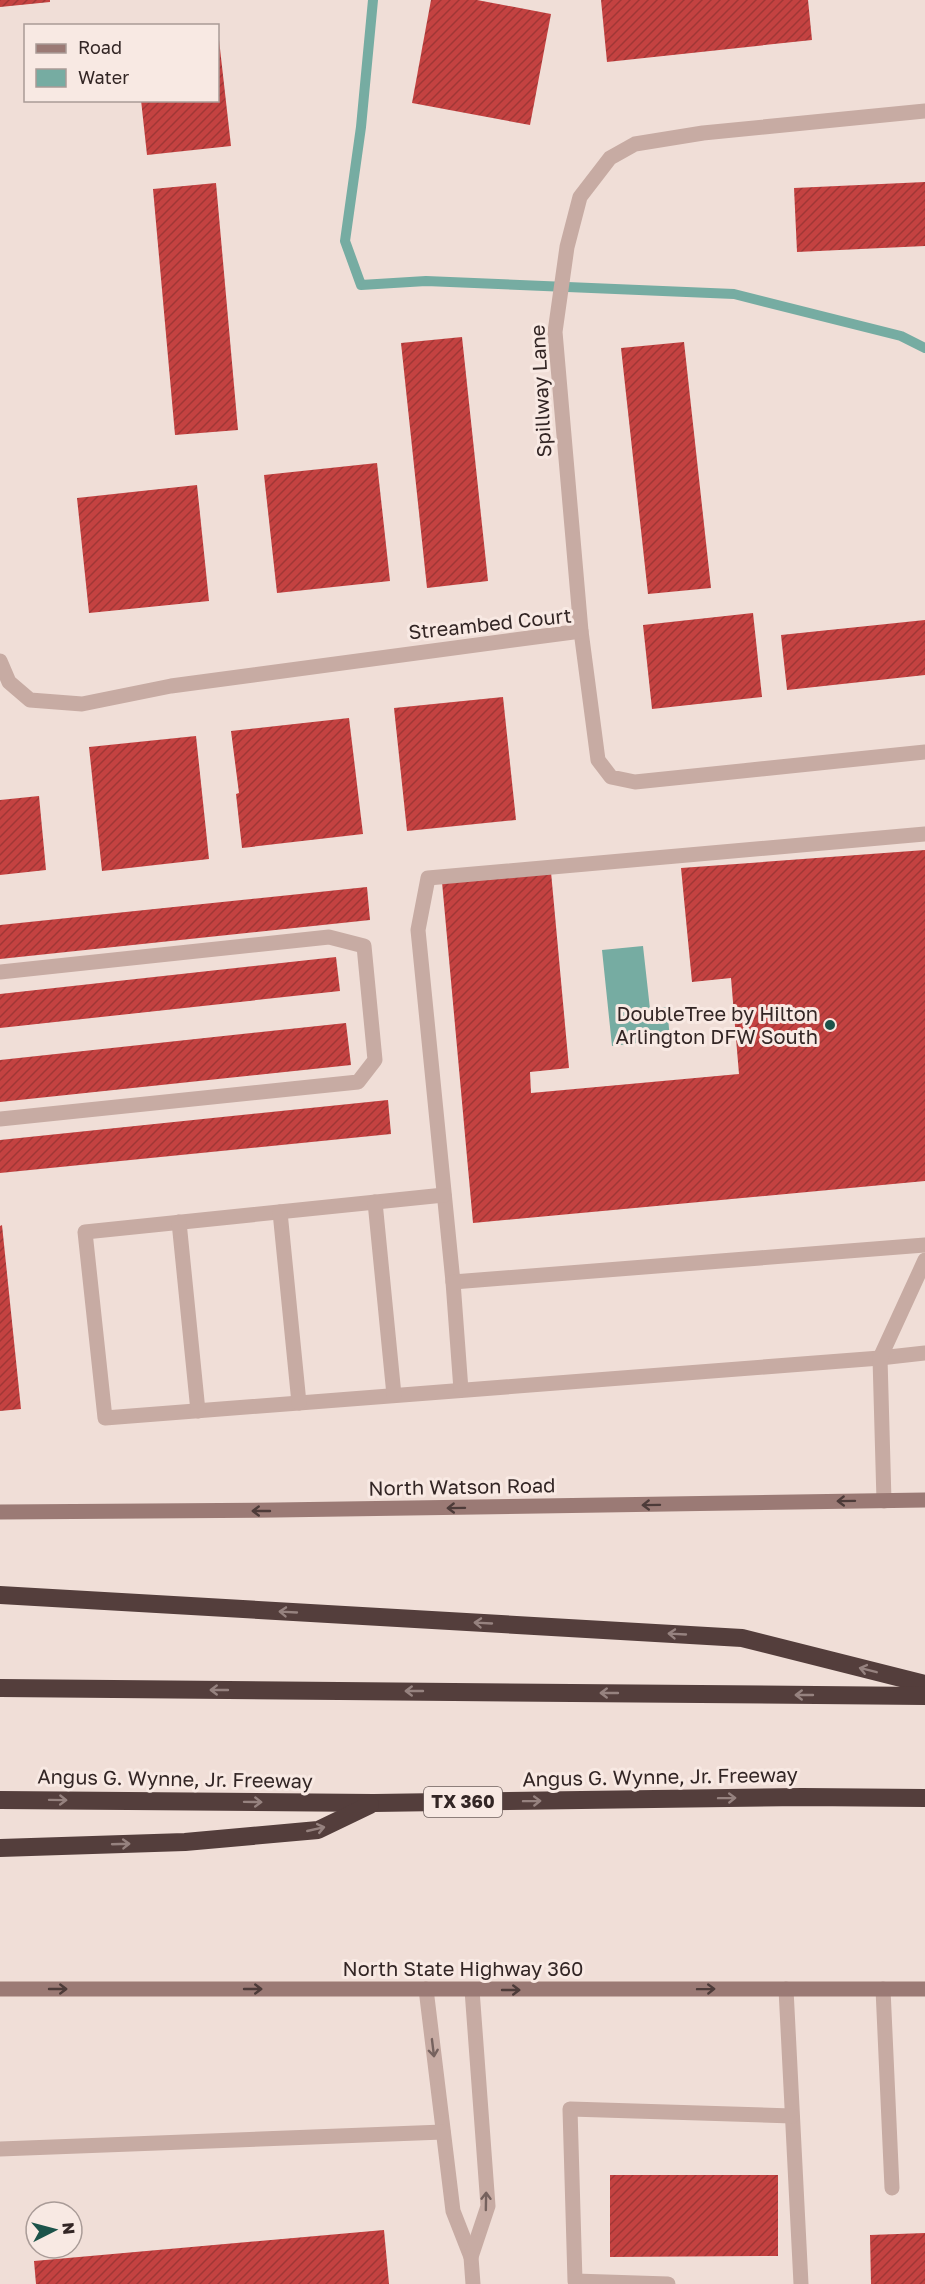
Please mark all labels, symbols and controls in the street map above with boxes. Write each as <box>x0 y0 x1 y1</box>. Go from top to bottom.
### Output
legend <box>24 24 219 102</box>
text: Road <box>78 36 122 58</box>
text: Water <box>78 66 129 88</box>
street label: Spillway Lane <box>525 324 555 458</box>
street label: Streambed Court <box>407 603 573 643</box>
place label: DoubleTree by Hilton Arlington DFW South <box>615 1001 818 1048</box>
marker: DoubleTree by Hilton Arlington DFW South <box>823 1018 837 1032</box>
street label: North Watson Road <box>368 1472 556 1500</box>
one-way arrow <box>836 1496 856 1507</box>
one-way arrow <box>641 1499 661 1510</box>
one-way arrow <box>446 1502 466 1513</box>
one-way arrow <box>251 1505 271 1517</box>
one-way arrow <box>279 1606 298 1617</box>
one-way arrow <box>473 1617 493 1628</box>
one-way arrow <box>668 1629 688 1640</box>
one-way arrow <box>859 1664 878 1675</box>
one-way arrow <box>209 1684 229 1696</box>
one-way arrow <box>404 1686 424 1697</box>
one-way arrow <box>599 1687 619 1699</box>
one-way arrow <box>794 1689 814 1701</box>
street label: Angus G. Wynne, Jr. Freeway <box>522 1762 798 1790</box>
street label: Angus G. Wynne, Jr. Freeway <box>37 1764 313 1792</box>
road number: TX 360 <box>424 1787 502 1817</box>
one-way arrow <box>717 1792 737 1804</box>
one-way arrow <box>48 1794 68 1806</box>
one-way arrow <box>522 1795 542 1807</box>
one-way arrow <box>243 1796 263 1808</box>
one-way arrow <box>305 1823 325 1834</box>
one-way arrow <box>111 1838 131 1850</box>
street label: North State Highway 360 <box>343 1956 583 1980</box>
one-way arrow <box>48 1983 68 1995</box>
one-way arrow <box>243 1983 263 1995</box>
one-way arrow <box>696 1983 716 1995</box>
one-way arrow <box>501 1984 521 1996</box>
one-way arrow <box>428 2037 439 2057</box>
one-way arrow <box>480 2191 492 2211</box>
north arrow <box>24 2200 84 2260</box>
text: N <box>58 2221 79 2236</box>

